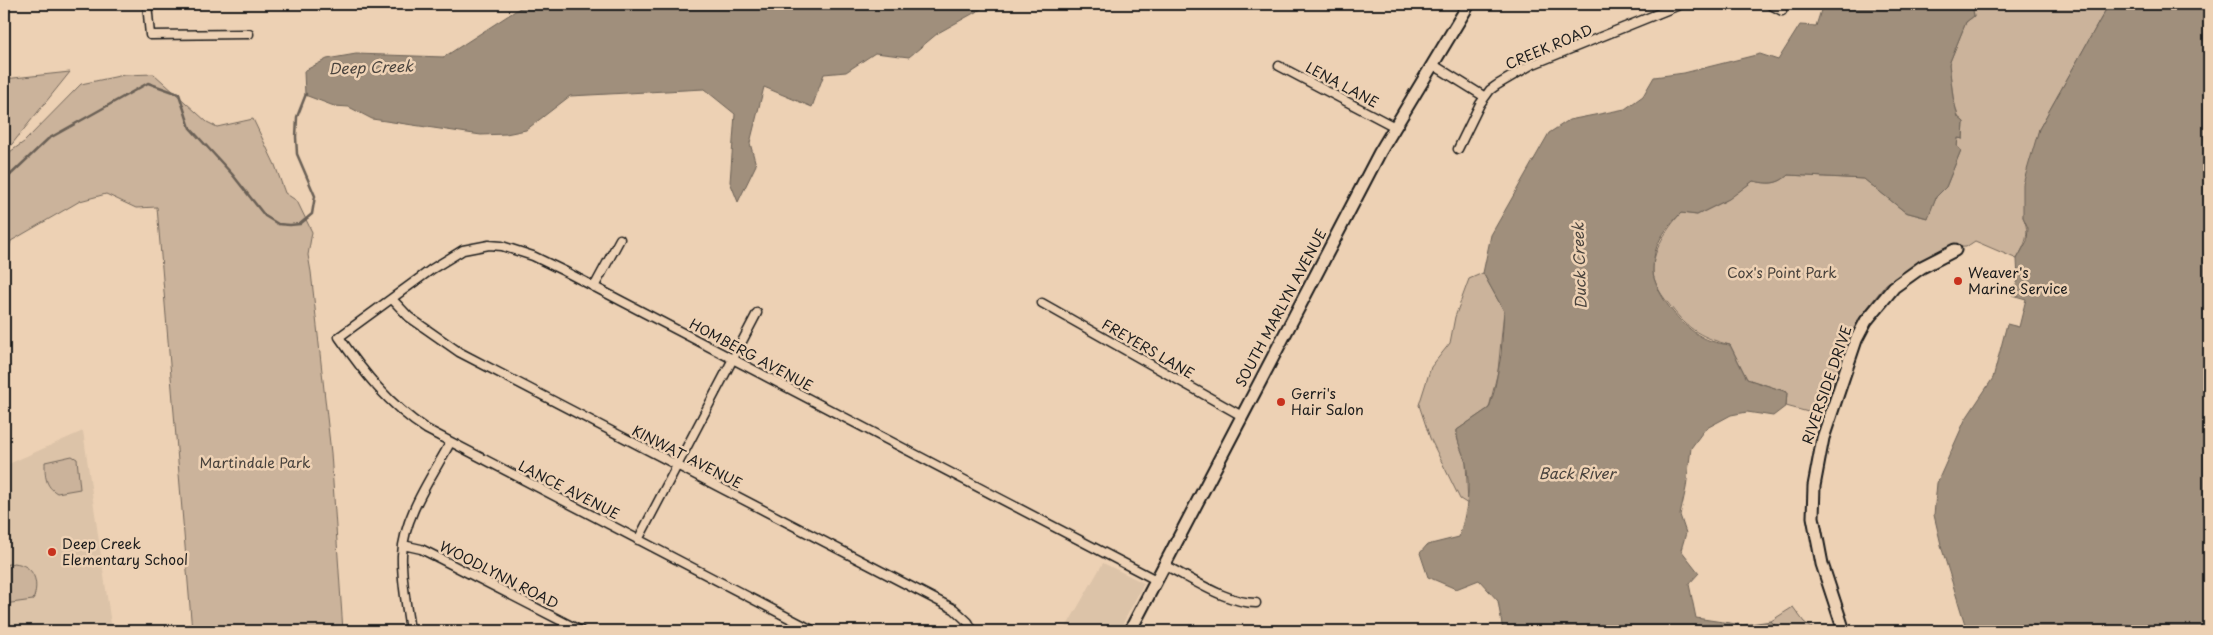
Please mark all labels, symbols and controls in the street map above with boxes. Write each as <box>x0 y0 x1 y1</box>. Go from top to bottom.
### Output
street label: CREEK ROAD <box>1502 19 1596 74</box>
water label: Deep Creek <box>328 54 414 79</box>
street label: LENA LANE <box>1302 57 1382 113</box>
water label: Duck Creek <box>1565 221 1592 310</box>
street label: SOUTH MARLYN AVENUE <box>1230 225 1331 391</box>
park label: Cox's Point Park <box>1727 262 1837 283</box>
place label: Weaver's Marine Service <box>1968 262 2068 299</box>
marker: Weaver's Marine Service <box>1952 275 1964 287</box>
street label: HOMBERG AVENUE <box>686 313 817 396</box>
street label: FREYERS LANE <box>1098 314 1198 384</box>
street label: RIVERSIDE DRIVE <box>1796 322 1857 447</box>
place label: Gerri's Hair Salon <box>1291 383 1364 420</box>
marker: Gerri's Hair Salon <box>1275 396 1287 408</box>
street label: KINWAT AVENUE <box>628 420 746 494</box>
park label: Martindale Park <box>199 452 311 473</box>
street label: LANCE AVENUE <box>515 455 624 524</box>
water label: Back River <box>1539 461 1617 484</box>
place label: Deep Creek Elementary School <box>62 533 188 570</box>
street label: WOODLYNN ROAD <box>436 535 563 614</box>
marker: Deep Creek Elementary School <box>46 546 58 558</box>

